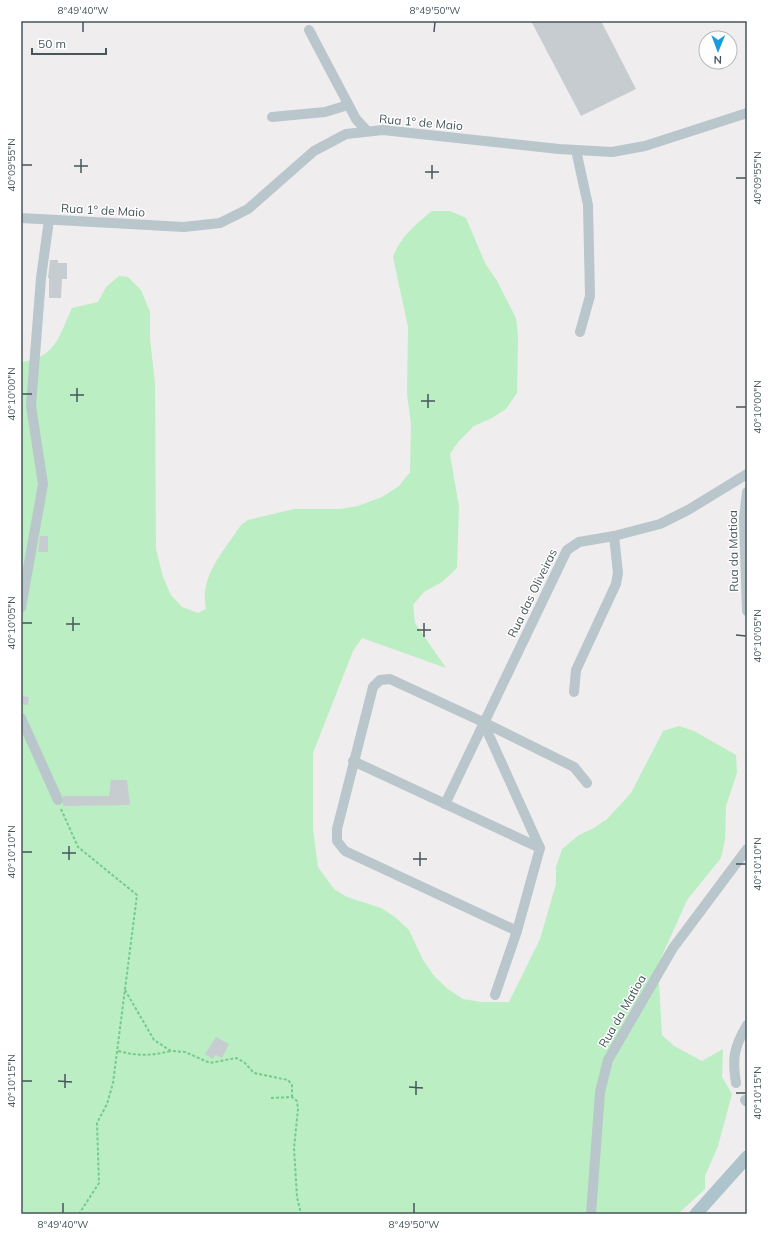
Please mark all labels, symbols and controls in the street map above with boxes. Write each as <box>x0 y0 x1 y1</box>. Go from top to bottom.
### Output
text: 8°49'40"W <box>58 4 108 17</box>
text: 8°49'50"W <box>410 4 460 17</box>
scale bar <box>32 30 106 56</box>
north arrow <box>698 30 738 70</box>
text: 50 m <box>38 36 66 51</box>
text: N <box>714 53 722 67</box>
street label: Rua 1º de Maio <box>378 111 464 133</box>
text: 40°09'55"N <box>5 138 18 192</box>
text: 40°09'55"N <box>751 151 764 205</box>
street label: Rua 1º de Maio <box>61 200 146 220</box>
text: 40°10'00"N <box>5 367 18 421</box>
text: 40°10'00"N <box>751 380 764 434</box>
street label: Rua da Matioa <box>725 510 741 592</box>
street label: Rua das Oliveiras <box>504 546 560 640</box>
text: 40°10'05"N <box>5 596 18 650</box>
text: 40°10'05"N <box>751 609 764 663</box>
text: 40°10'10"N <box>5 825 18 879</box>
text: 40°10'10"N <box>751 837 764 891</box>
street label: Rua da Matioa <box>595 972 649 1050</box>
text: 40°10'15"N <box>5 1054 18 1108</box>
text: 40°10'15"N <box>751 1066 764 1120</box>
text: 8°49'40"W <box>38 1218 88 1231</box>
text: 8°49'50"W <box>389 1218 439 1231</box>

